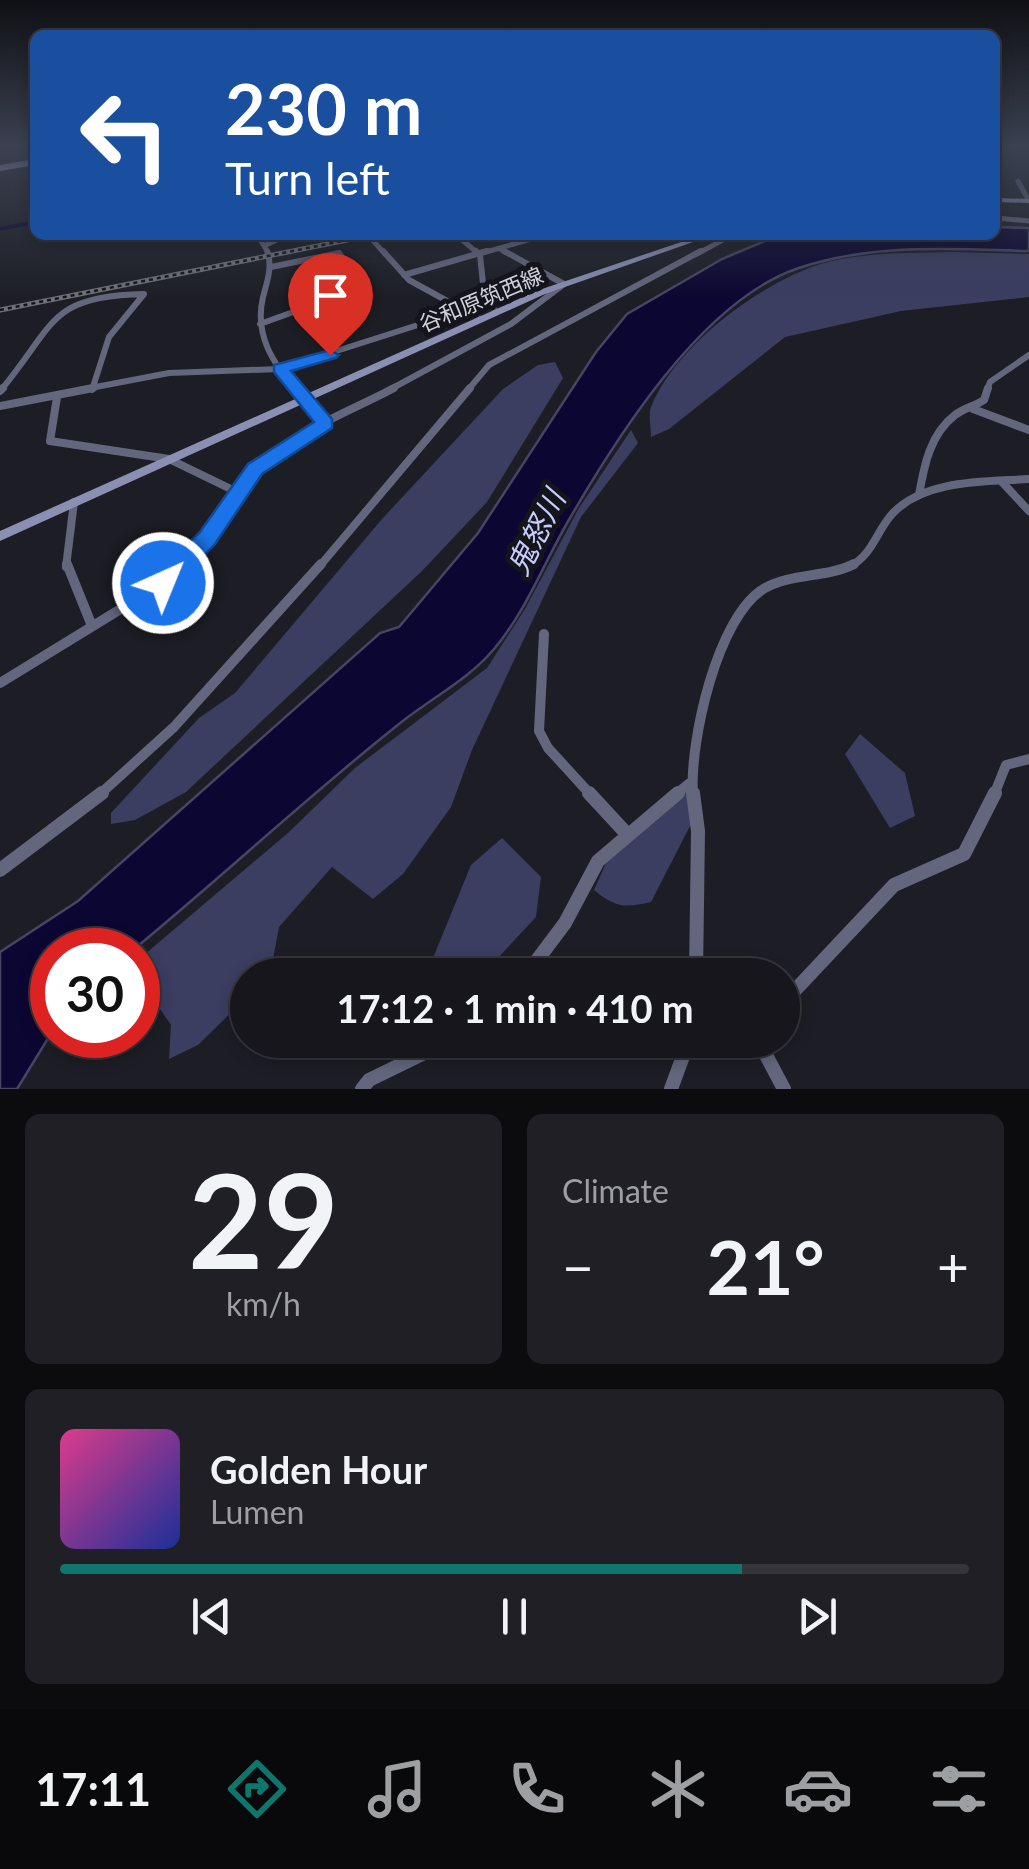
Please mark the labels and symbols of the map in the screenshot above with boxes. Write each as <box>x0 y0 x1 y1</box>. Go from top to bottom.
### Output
pin <box>288 253 373 356</box>
street label: 谷和原筑西線 <box>415 261 547 337</box>
water label: 鬼怒川 <box>499 481 573 580</box>
position arrow <box>111 531 215 635</box>
speed limit sign: 30 <box>30 928 160 1058</box>

